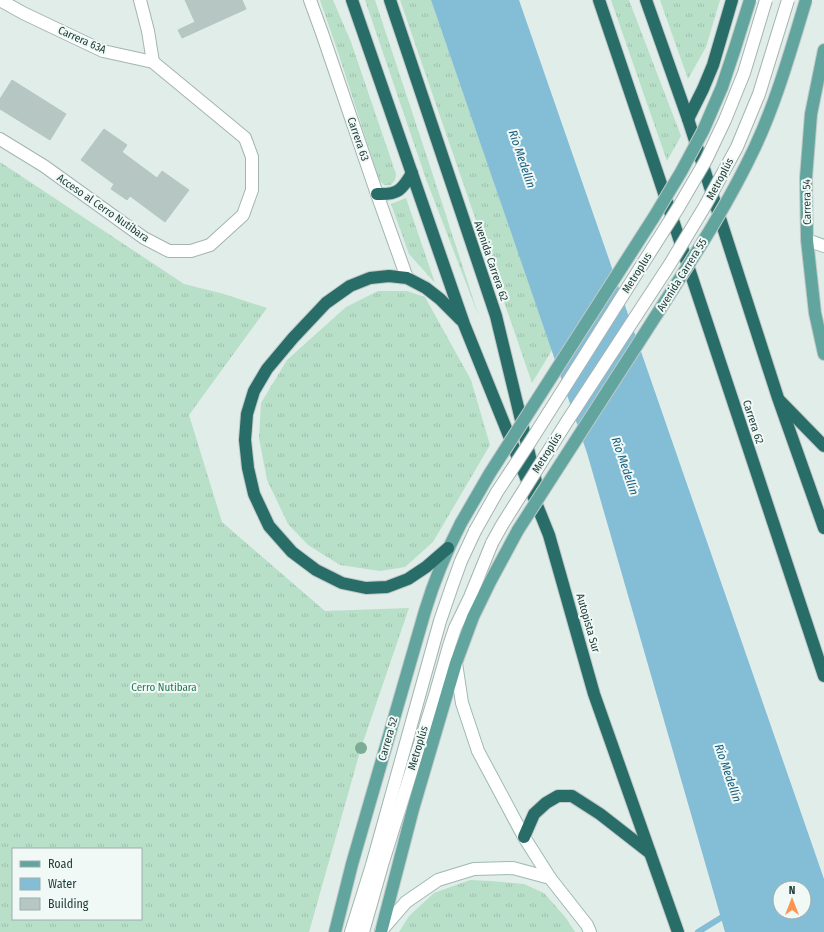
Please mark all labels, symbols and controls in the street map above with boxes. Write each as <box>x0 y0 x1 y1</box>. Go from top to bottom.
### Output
street label: Carrera 63A <box>56 24 108 56</box>
street label: Carrera 63 <box>344 115 372 163</box>
water label: Río Medellín <box>506 128 538 190</box>
street label: Metroplús <box>704 156 737 202</box>
street label: Acceso al Cerro Nutibara <box>54 171 152 245</box>
street label: Carrera 54 <box>800 178 814 225</box>
street label: Avenida Carrera 62 <box>471 219 511 303</box>
street label: Avenida Carrera 55 <box>654 236 710 314</box>
street label: Metroplus <box>619 250 655 296</box>
street label: Carrera 62 <box>740 398 766 446</box>
street label: Metroplús <box>529 430 565 476</box>
water label: Río Medellín <box>609 435 641 497</box>
street label: Autopista Sur <box>573 592 603 654</box>
park label: Cerro Nutibara <box>131 681 197 694</box>
street label: Carrera 52 <box>376 715 400 762</box>
street label: Metroplús <box>405 724 431 772</box>
water label: Río Medellín <box>712 742 744 804</box>
legend <box>12 848 142 920</box>
text: Road <box>48 857 73 871</box>
text: Water <box>48 877 77 891</box>
north arrow <box>772 880 812 920</box>
text: N <box>789 884 795 897</box>
text: Building <box>48 897 89 911</box>

